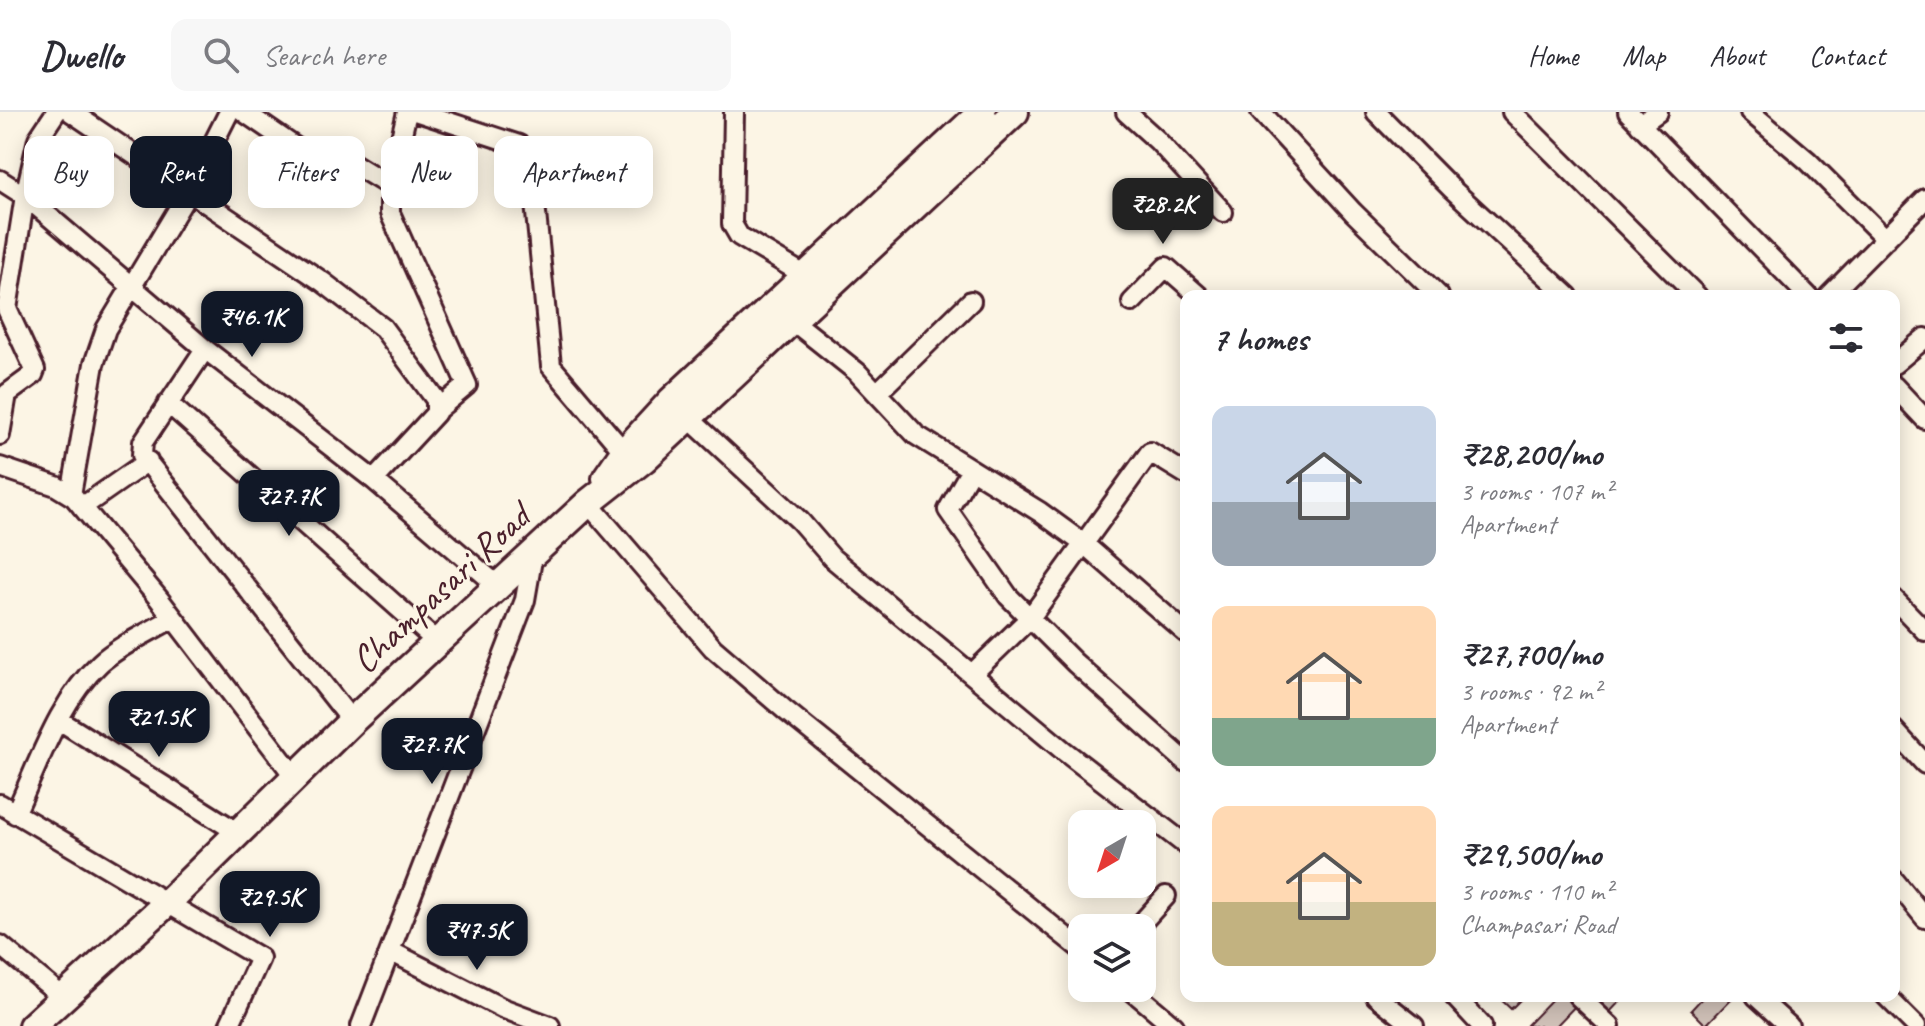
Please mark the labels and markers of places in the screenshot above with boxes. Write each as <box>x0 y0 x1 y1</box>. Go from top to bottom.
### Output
pin: ₹28.2K <box>1098 178 1228 246</box>
pin: ₹46.1K <box>187 291 317 359</box>
pin: ₹27.7K <box>224 470 354 538</box>
pin: ₹21.5K <box>94 691 224 759</box>
pin: ₹27.7K <box>367 718 497 786</box>
pin: ₹29.5K <box>205 871 335 939</box>
pin: ₹47.5K <box>412 904 542 972</box>

